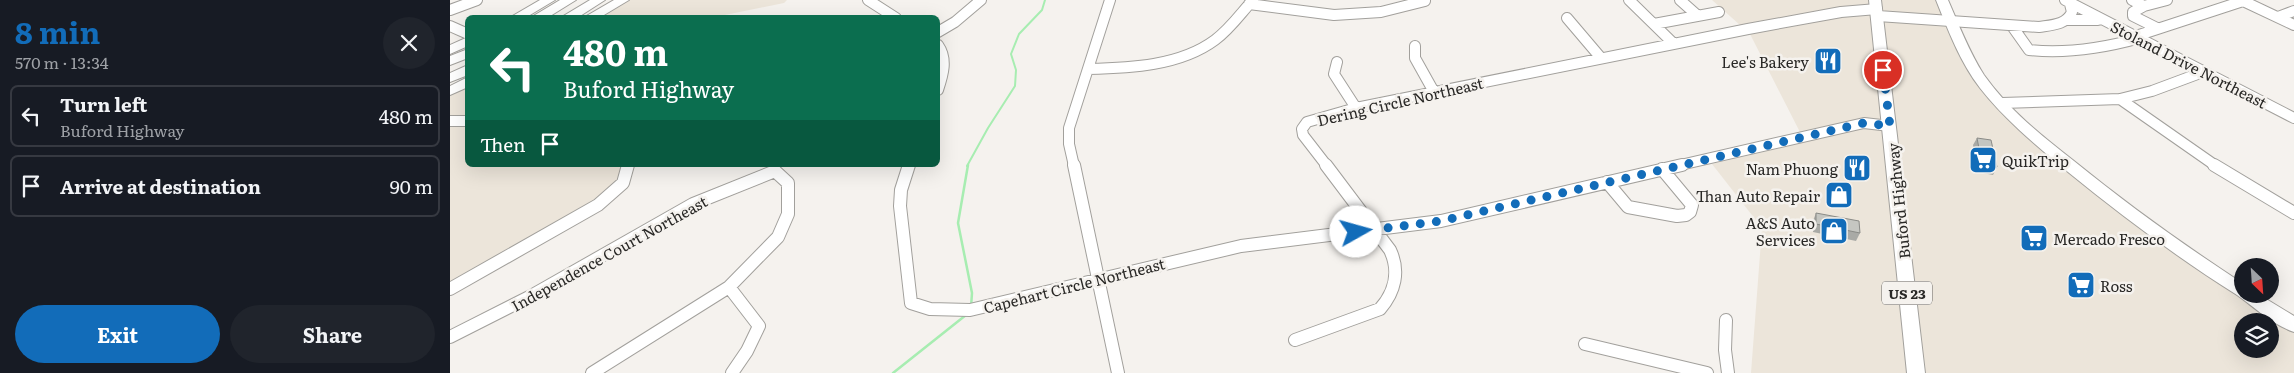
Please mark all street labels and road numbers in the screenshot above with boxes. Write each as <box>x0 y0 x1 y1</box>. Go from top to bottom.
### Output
street label: Stoland Drive Northeast <box>2107 15 2271 113</box>
street label: Dering Circle Northeast <box>1315 71 1485 131</box>
street label: Buford Highway <box>1880 141 1916 260</box>
street label: Independence Court Northeast <box>507 189 711 317</box>
street label: Capehart Circle Northeast <box>981 251 1167 319</box>
road number: US 23 <box>1882 282 1932 304</box>

